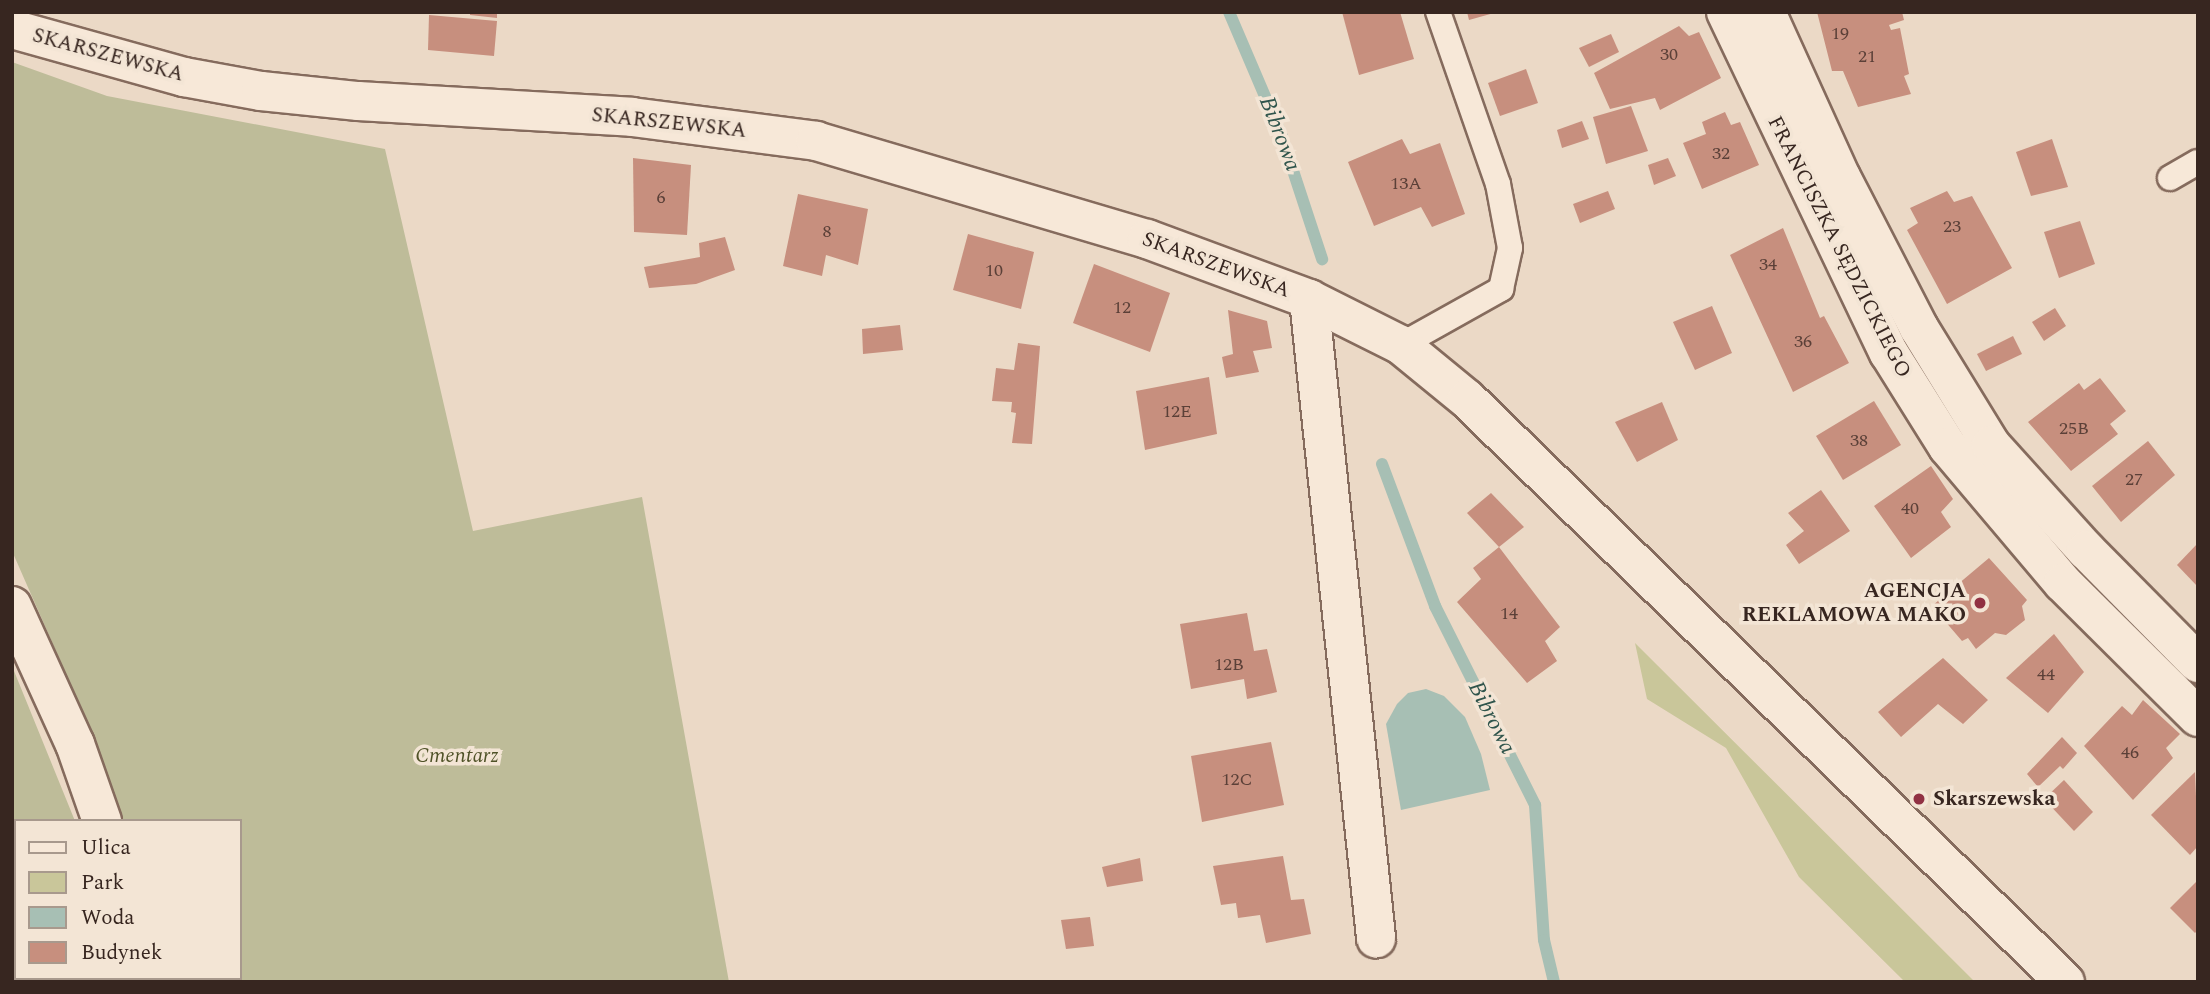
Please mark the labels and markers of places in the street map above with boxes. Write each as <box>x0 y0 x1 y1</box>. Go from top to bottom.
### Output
place label: AGENCJA REKLAMOWA MAKO <box>1742 578 1966 628</box>
marker: AGENCJA REKLAMOWA MAKO <box>1972 595 1988 611</box>
place label: Skarszewska <box>1933 786 2055 812</box>
marker: Skarszewska <box>1911 791 1927 807</box>

